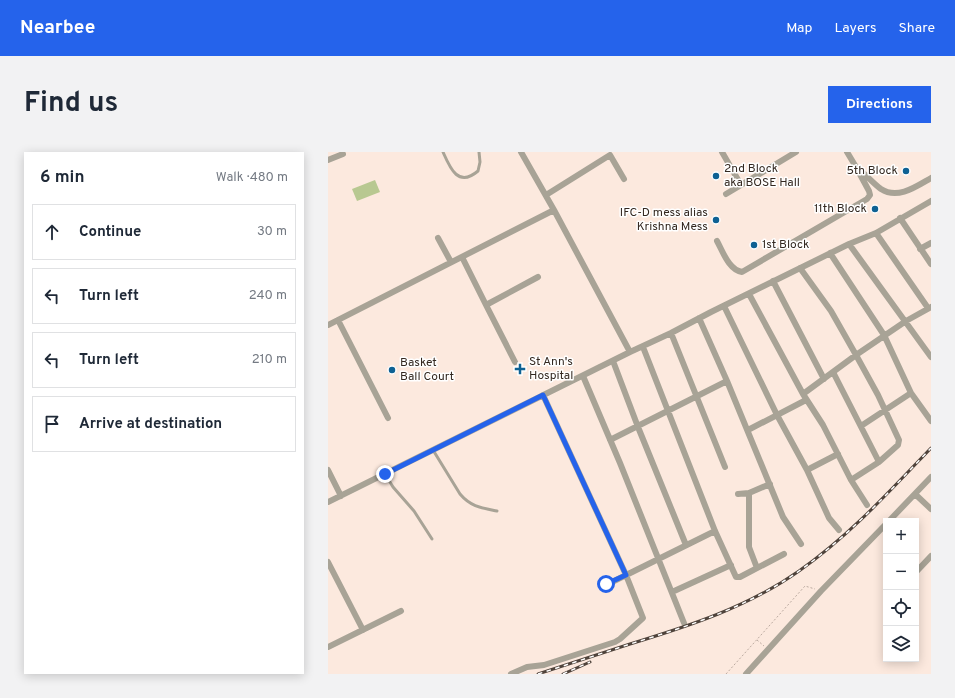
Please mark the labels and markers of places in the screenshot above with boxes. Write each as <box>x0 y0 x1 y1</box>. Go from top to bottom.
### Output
place label: 2nd Block aka BOSE Hall <box>724 161 800 191</box>
place label: 5th Block <box>846 163 898 179</box>
marker: 5th Block <box>901 166 911 176</box>
marker: 2nd Block aka BOSE Hall <box>711 171 721 181</box>
place label: 11th Block <box>814 201 867 217</box>
marker: 11th Block <box>870 204 880 214</box>
place label: IFC-D mess alias Krishna Mess <box>620 205 708 235</box>
marker: IFC-D mess alias Krishna Mess <box>711 215 721 225</box>
place label: 1st Block <box>762 237 809 253</box>
marker: 1st Block <box>749 240 759 250</box>
place label: St Ann's Hospital <box>529 354 573 384</box>
place label: Basket Ball Court <box>400 355 454 385</box>
marker: St Ann's Hospital <box>514 363 526 375</box>
marker: Basket Ball Court <box>387 365 397 375</box>

